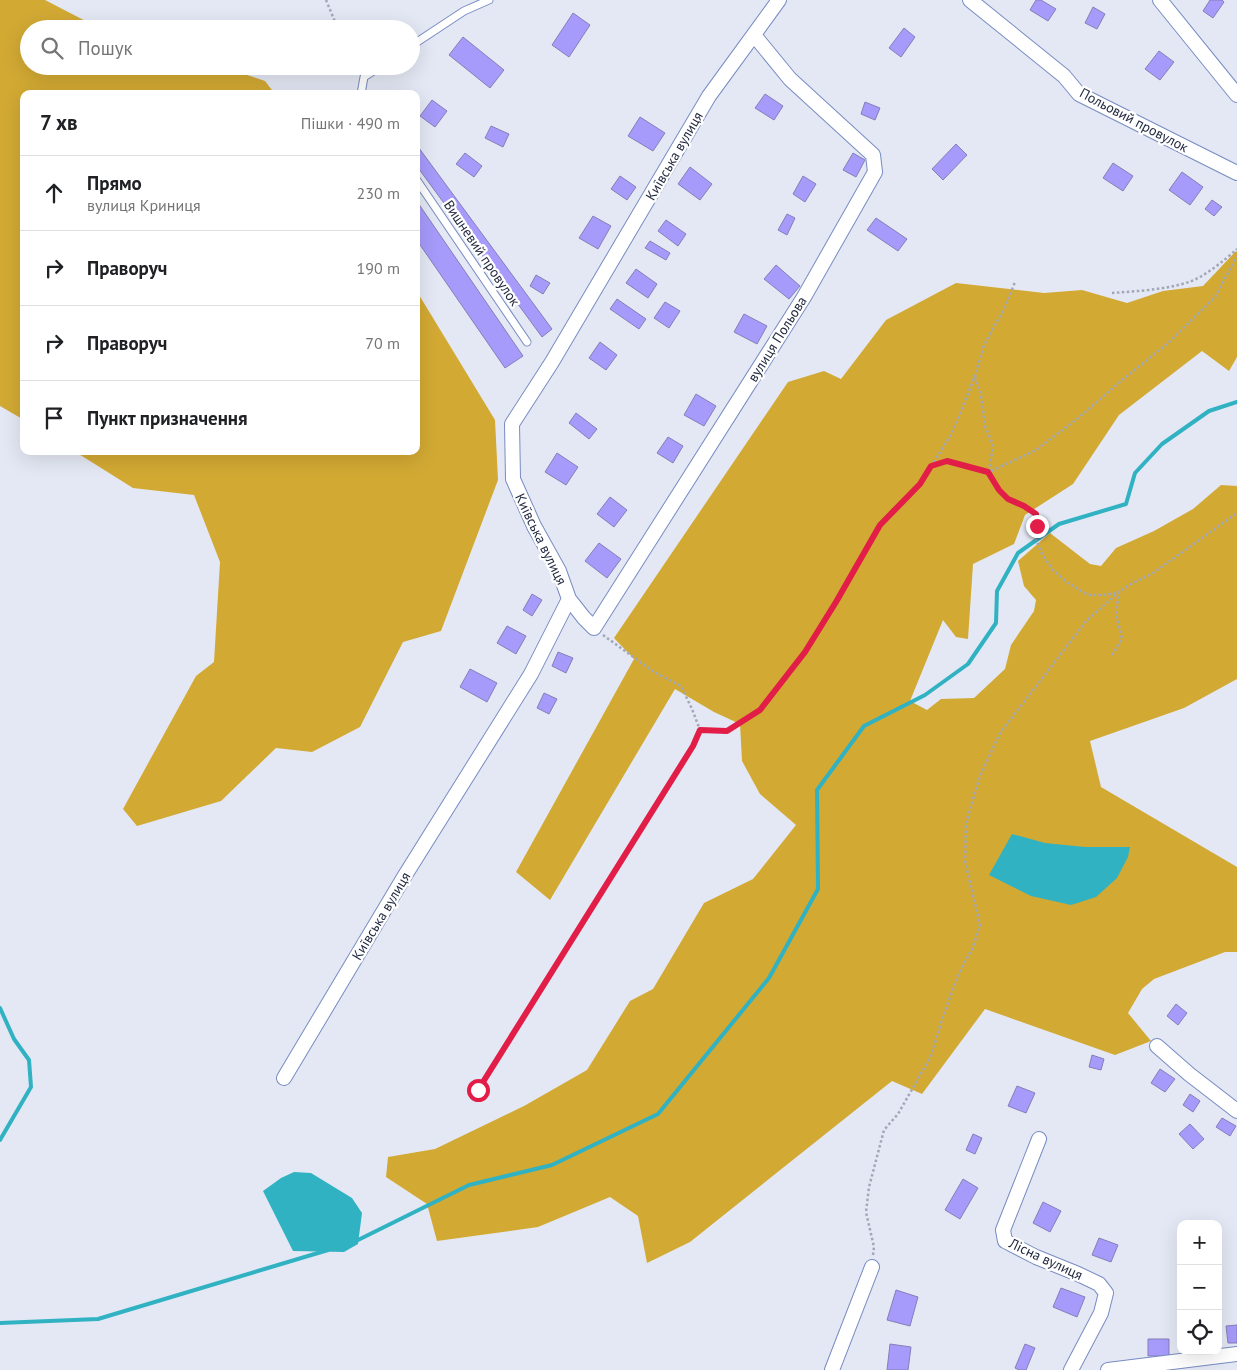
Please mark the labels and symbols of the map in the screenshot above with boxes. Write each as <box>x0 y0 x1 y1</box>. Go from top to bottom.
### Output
street label: Польовий провулок <box>1077 84 1192 156</box>
street label: Київська вулиця <box>641 108 707 204</box>
street label: Вишневий провулок <box>440 197 524 310</box>
street label: вулиця Польова <box>744 293 810 385</box>
street label: Київська вулиця <box>511 490 571 588</box>
route end <box>1026 515 1049 538</box>
street label: Київська вулиця <box>348 869 414 963</box>
route start <box>467 1079 490 1102</box>
street label: Лісна вулиця <box>1005 1234 1086 1284</box>

